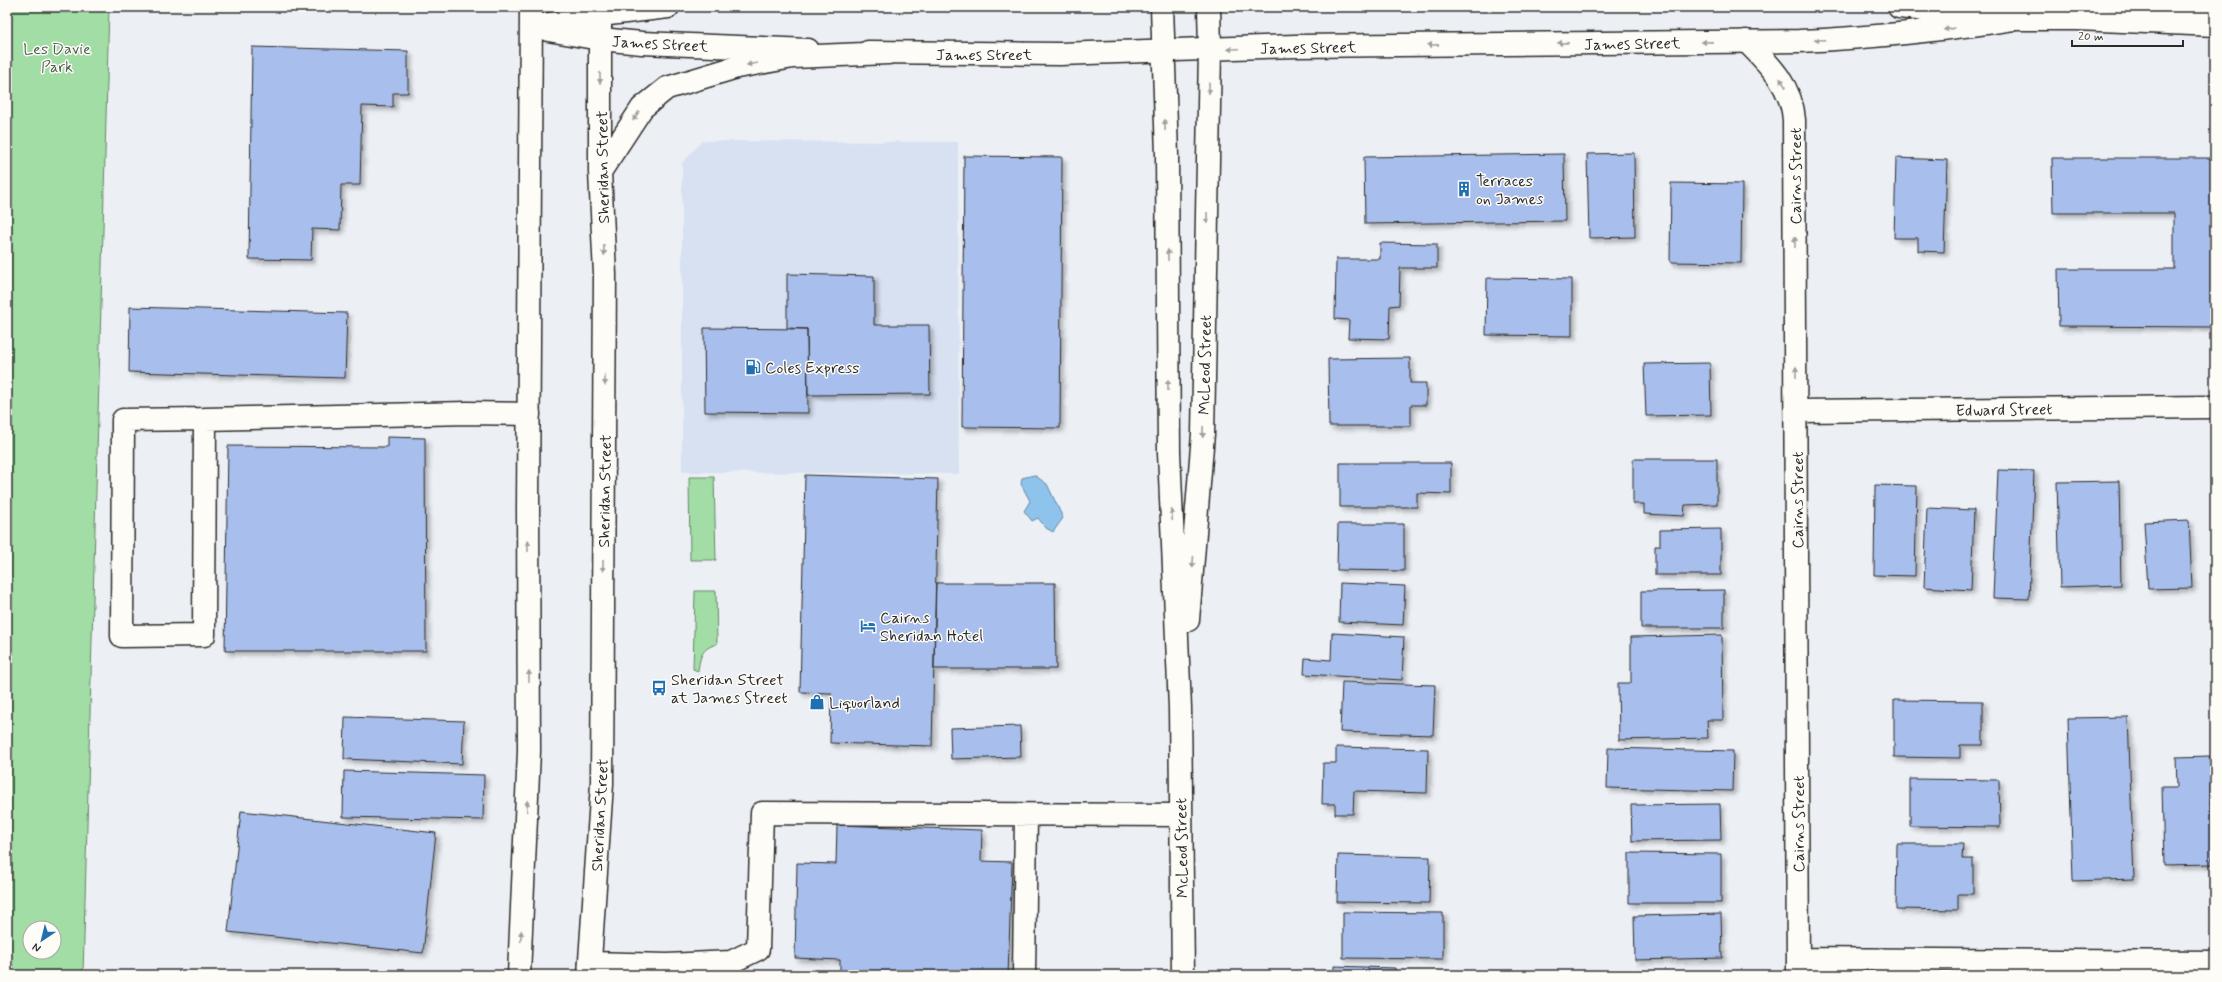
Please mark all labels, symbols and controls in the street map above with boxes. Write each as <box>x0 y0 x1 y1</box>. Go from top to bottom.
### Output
scale bar <box>2072 22 2183 48</box>
one-way arrow <box>1943 26 1955 32</box>
text: 20 m <box>2078 29 2104 45</box>
street label: James Street <box>611 31 709 58</box>
street label: James Street <box>1584 33 1681 56</box>
street label: James Street <box>1260 37 1357 60</box>
one-way arrow <box>1814 37 1826 44</box>
park label: Les Davie Park <box>23 39 91 78</box>
one-way arrow <box>1700 39 1713 45</box>
one-way arrow <box>1556 40 1569 46</box>
one-way arrow <box>1426 42 1439 48</box>
street label: James Street <box>936 45 1033 66</box>
one-way arrow <box>1226 46 1239 52</box>
one-way arrow <box>746 62 758 68</box>
one-way arrow <box>597 72 603 85</box>
one-way arrow <box>1779 78 1787 88</box>
one-way arrow <box>1206 82 1212 95</box>
street label: Sheridan Street <box>592 110 615 224</box>
one-way arrow <box>632 110 640 121</box>
one-way arrow <box>1162 118 1168 131</box>
street label: Cairns Street <box>1786 128 1807 224</box>
place label: Terraces on James <box>1476 171 1543 210</box>
building icon: Terraces on James <box>1455 180 1473 198</box>
one-way arrow <box>1204 212 1210 225</box>
one-way arrow <box>1792 235 1798 248</box>
one-way arrow <box>600 244 607 256</box>
one-way arrow <box>1165 248 1171 261</box>
street label: McLeod Street <box>1194 315 1217 415</box>
fuel station icon: Coles Express <box>744 358 762 376</box>
place label: Coles Express <box>765 358 859 379</box>
one-way arrow <box>1793 365 1799 378</box>
one-way arrow <box>602 374 608 387</box>
one-way arrow <box>1165 379 1172 391</box>
street label: Edward Street <box>1955 399 2053 422</box>
one-way arrow <box>1200 426 1206 439</box>
street label: Sheridan Street <box>594 434 617 548</box>
street label: Cairns Street <box>1788 452 1809 548</box>
one-way arrow <box>1168 509 1175 521</box>
one-way arrow <box>525 539 531 552</box>
one-way arrow <box>1189 555 1196 568</box>
one-way arrow <box>600 560 606 573</box>
place label: Cairns Sheridan Hotel <box>880 608 983 647</box>
hotel icon: Cairns Sheridan Hotel <box>859 617 877 635</box>
one-way arrow <box>526 669 532 682</box>
place label: Sheridan Street at James Street <box>671 670 787 709</box>
bus stop icon: Sheridan Street at James Street <box>650 679 668 697</box>
shop icon: Liquorland <box>808 693 826 711</box>
place label: Liquorland <box>829 693 900 714</box>
street label: Sheridan Street <box>587 758 614 872</box>
street label: Cairns Street <box>1789 776 1810 872</box>
street label: McLeod Street <box>1171 798 1194 898</box>
one-way arrow <box>523 800 530 812</box>
north arrow <box>22 920 62 960</box>
one-way arrow <box>518 929 524 942</box>
text: N <box>30 940 44 955</box>

